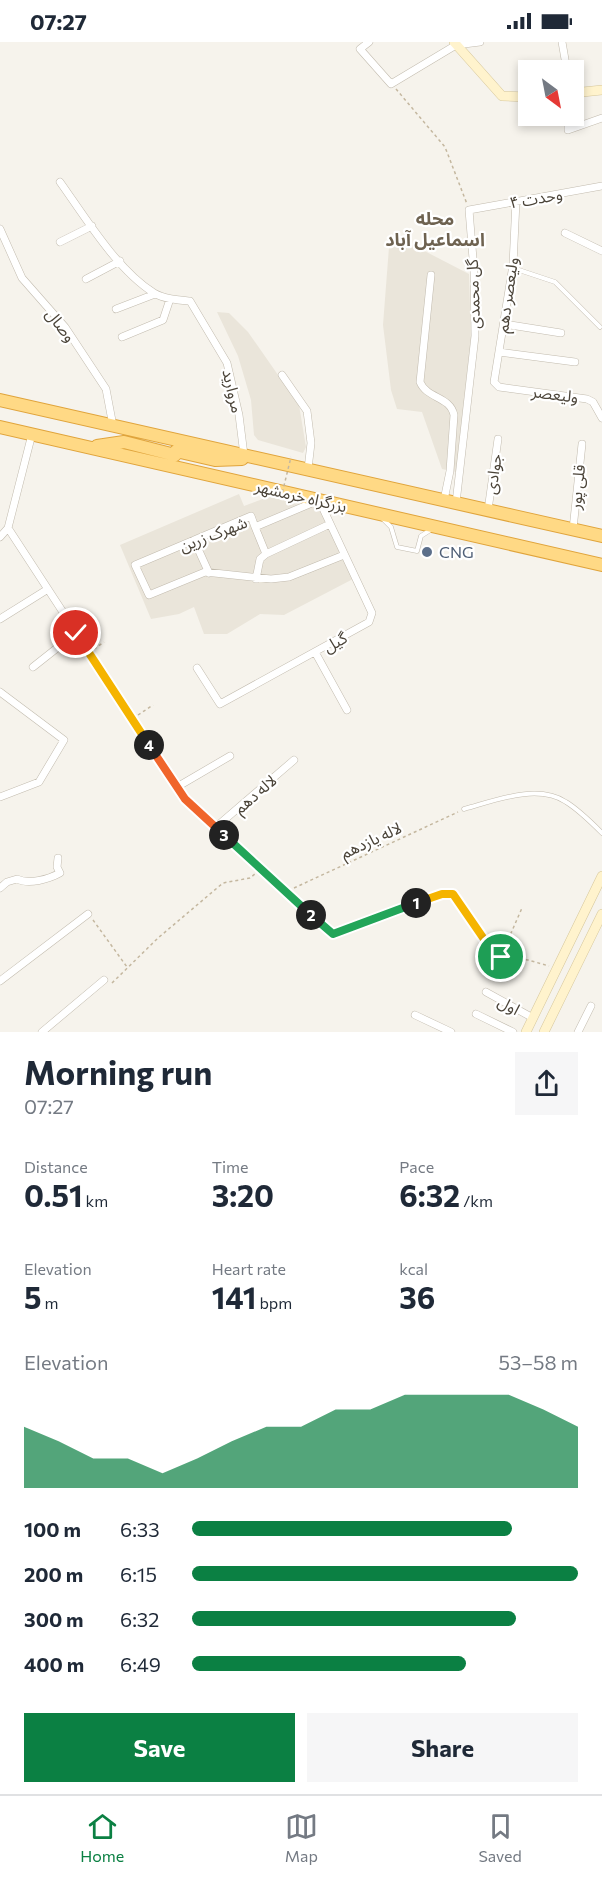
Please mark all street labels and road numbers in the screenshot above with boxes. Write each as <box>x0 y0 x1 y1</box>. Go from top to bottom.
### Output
street label: وحدت ۴ <box>508 184 564 212</box>
street label: ولیعصر دهم <box>492 256 525 334</box>
street label: گل محمدی <box>462 258 484 329</box>
street label: وصال <box>41 304 80 347</box>
street label: مروارید <box>218 367 248 415</box>
street label: ولیعصر <box>529 381 580 407</box>
street label: جوادی <box>480 453 506 495</box>
street label: قلی پور <box>565 464 590 512</box>
street label: بزرگراه خرمشهر <box>252 476 349 516</box>
street label: شهرک زرین <box>176 512 250 556</box>
street label: گیل <box>320 627 351 657</box>
street label: لاله دهم <box>230 770 282 820</box>
street label: لاله یازدهم <box>337 817 406 866</box>
street label: اول <box>494 991 524 1020</box>

